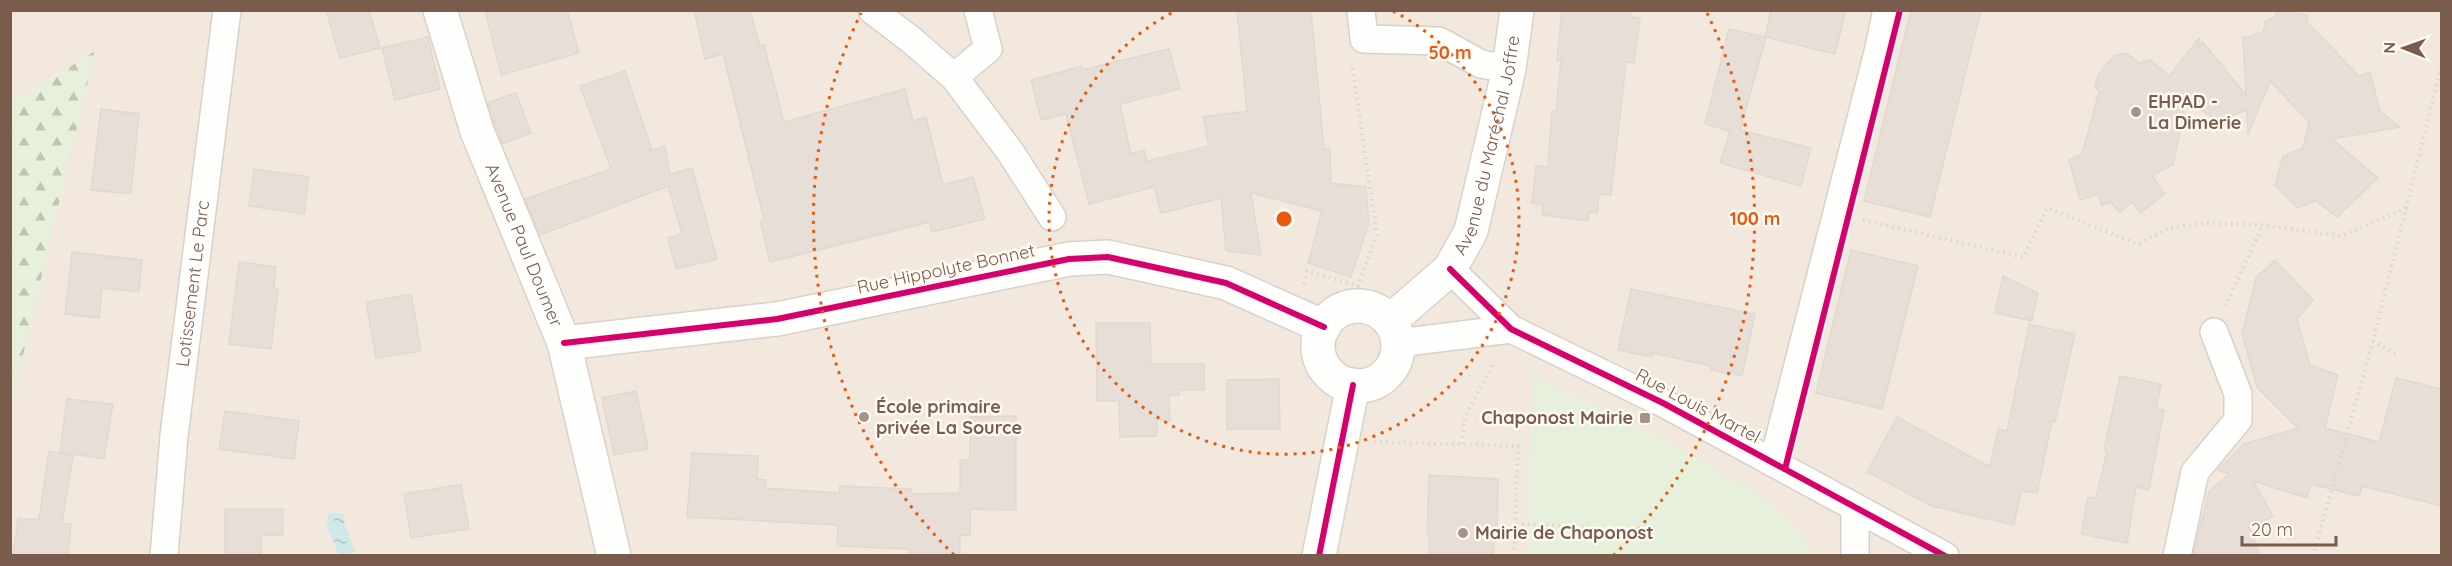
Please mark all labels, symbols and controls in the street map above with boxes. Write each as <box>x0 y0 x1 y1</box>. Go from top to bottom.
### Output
north arrow <box>2374 18 2434 78</box>
street label: Avenue du Maréchal Joffre <box>1448 34 1524 259</box>
text: 50 m <box>1428 41 1472 64</box>
text: N <box>2379 42 2399 54</box>
place label: EHPAD - La Dimerie <box>2148 90 2241 134</box>
marker: EHPAD - La Dimerie <box>2129 105 2143 119</box>
street label: Avenue Paul Doumer <box>480 160 568 330</box>
street label: Lotissement Le Parc <box>171 199 214 368</box>
text: 100 m <box>1730 207 1780 230</box>
centre of rings <box>1274 209 1294 229</box>
street label: Rue Hippolyte Bonnet <box>855 238 1037 299</box>
street label: Rue Louis Martel <box>1632 363 1765 448</box>
place label: École primaire privée La Source <box>876 395 1022 439</box>
place label: Chaponost Mairie <box>1481 406 1633 429</box>
marker: École primaire privée La Source <box>857 410 871 424</box>
marker: Chaponost Mairie <box>1638 411 1652 425</box>
scale bar <box>2242 509 2336 547</box>
text: 20 m <box>2251 518 2293 541</box>
place label: Mairie de Chaponost <box>1475 521 1654 544</box>
marker: Mairie de Chaponost <box>1456 526 1470 540</box>

